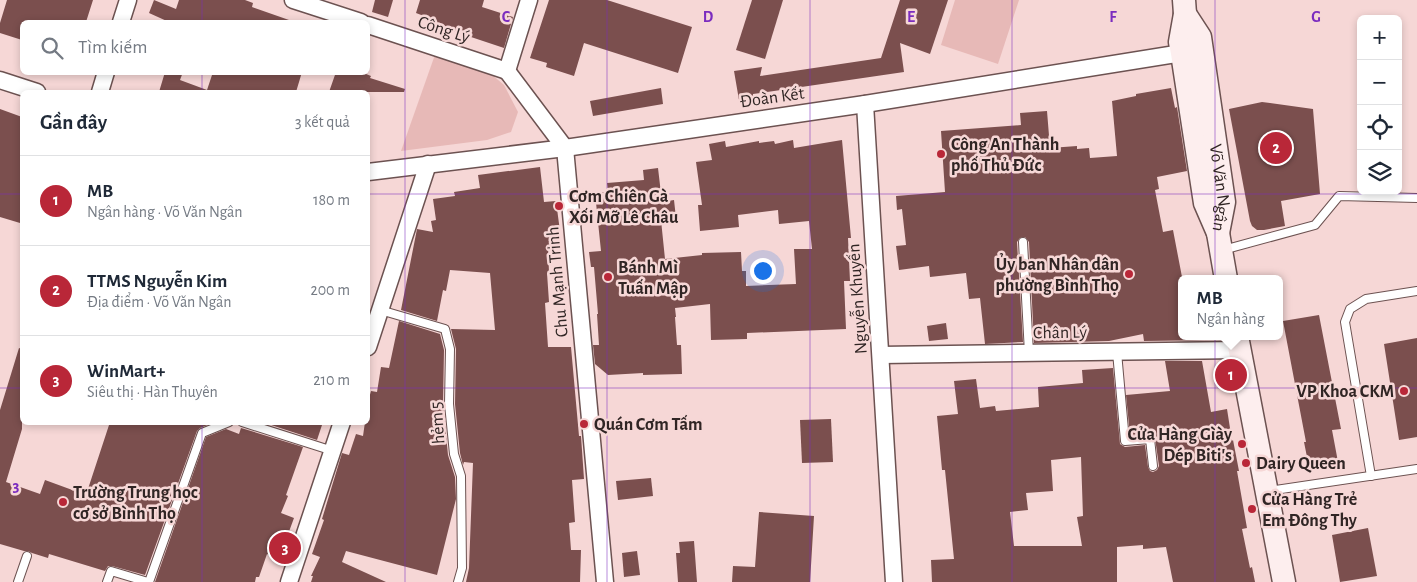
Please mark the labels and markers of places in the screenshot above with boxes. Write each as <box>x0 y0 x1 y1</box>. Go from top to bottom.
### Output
pin: 2 <box>1260 129 1292 167</box>
place label: Công An Thành phố Thủ Đức <box>951 136 1059 175</box>
marker: Công An Thành phố Thủ Đức <box>935 148 947 160</box>
place label: Cơm Chiên Gà Xối Mỡ Lê Châu <box>569 188 679 227</box>
marker: Cơm Chiên Gà Xối Mỡ Lê Châu <box>553 200 565 212</box>
place label: Ủy ban Nhân dân phường Bình Thọ <box>995 253 1119 295</box>
place label: Bánh Mì Tuấn Mập <box>618 259 688 298</box>
marker: Ủy ban Nhân dân phường Bình Thọ <box>1123 268 1135 280</box>
marker: Bánh Mì Tuấn Mập <box>602 271 614 283</box>
pin: 1 <box>1215 356 1247 394</box>
place label: VP Khoa CKM <box>1296 383 1394 401</box>
marker: VP Khoa CKM <box>1398 385 1410 397</box>
place label: Quán Cơm Tấm <box>594 414 703 434</box>
marker: Quán Cơm Tấm <box>578 418 590 430</box>
place label: Cửa Hàng Gìày Dép Biti's <box>1128 426 1233 465</box>
marker: Cửa Hàng Gìày Dép Biti's <box>1236 438 1248 450</box>
place label: Dairy Queen <box>1256 455 1346 473</box>
marker: Dairy Queen <box>1240 457 1252 469</box>
place label: Trường Trung học cơ sở Bình Thọ <box>73 484 198 523</box>
place label: Cửa Hàng Trẻ Em Đông Thy <box>1262 491 1358 530</box>
marker: Trường Trung học cơ sở Bình Thọ <box>57 496 69 508</box>
marker: Cửa Hàng Trẻ Em Đông Thy <box>1246 503 1258 515</box>
pin: 3 <box>269 529 301 567</box>

